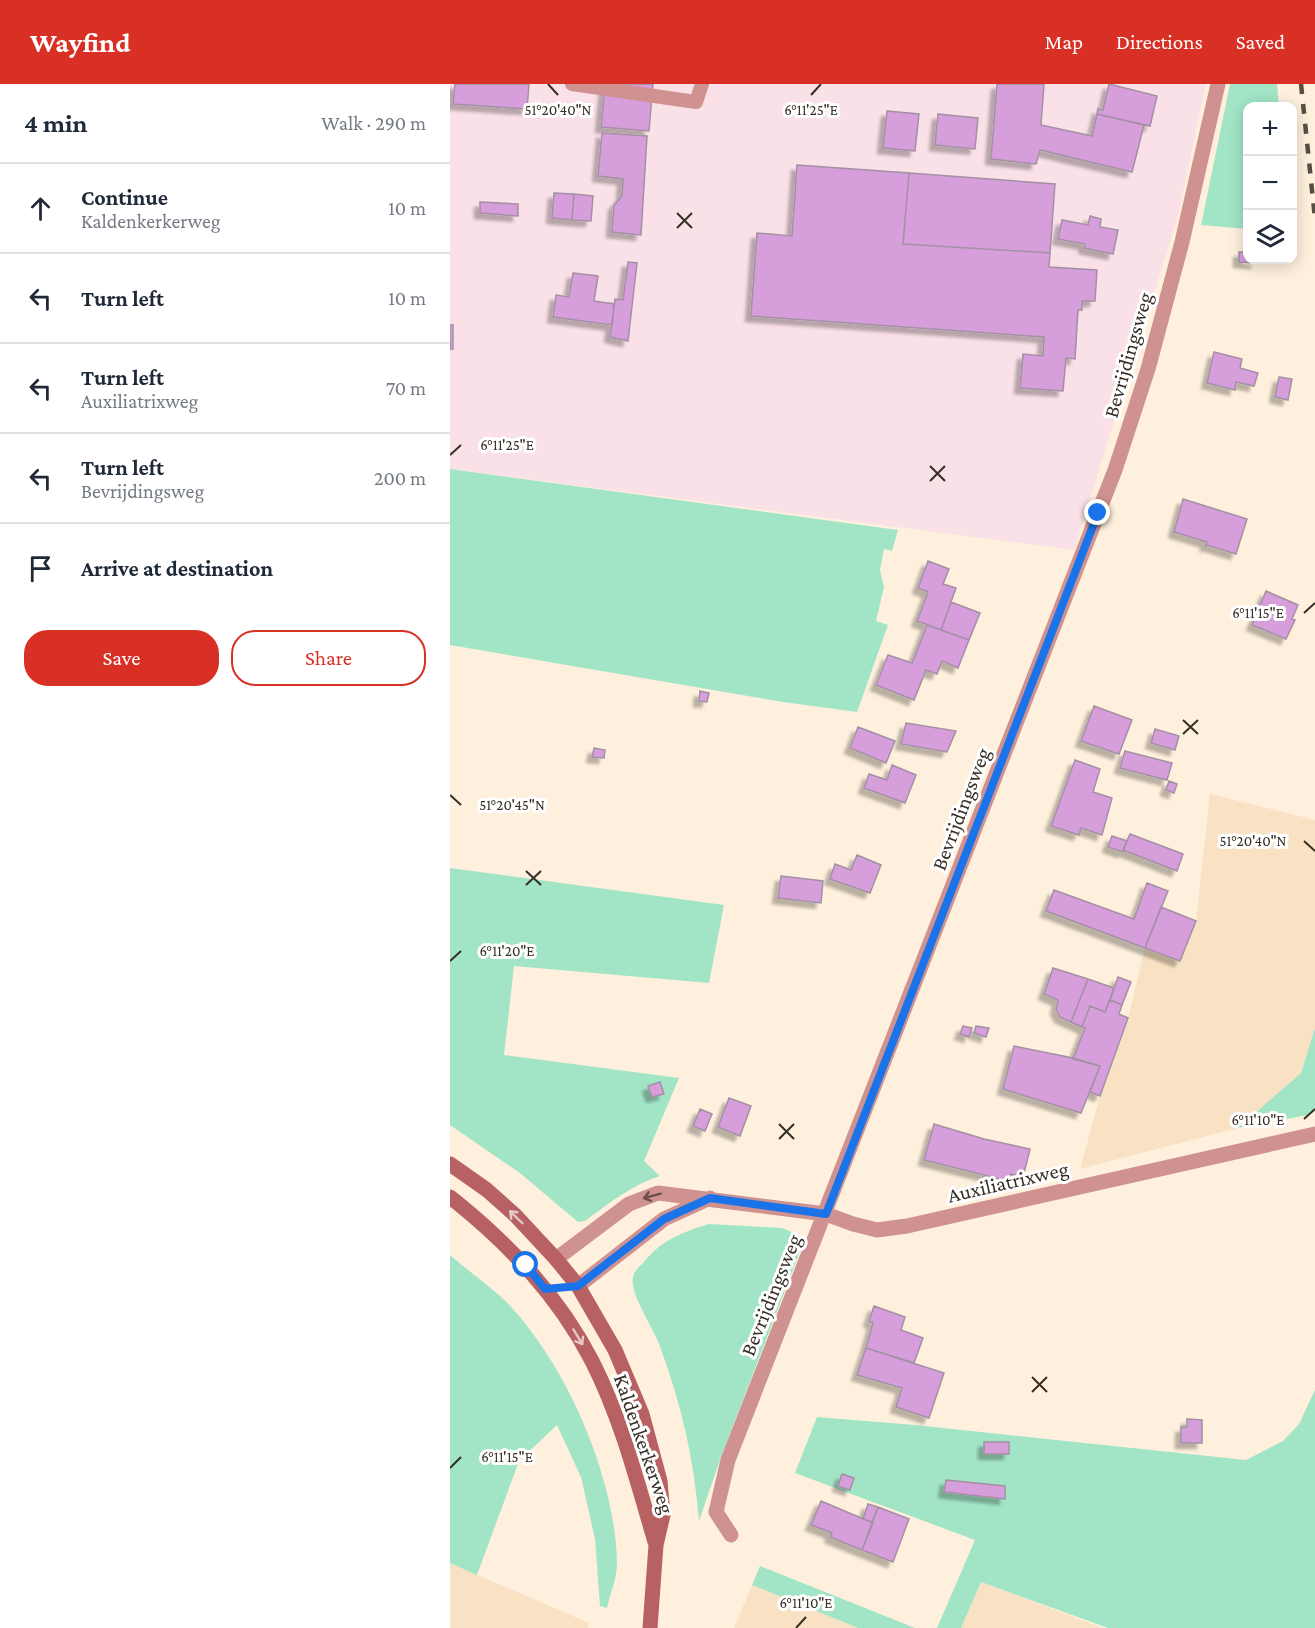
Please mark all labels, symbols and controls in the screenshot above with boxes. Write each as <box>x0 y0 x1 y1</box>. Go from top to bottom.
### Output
text: Wayfind <box>30 27 131 58</box>
text: Map <box>1045 30 1083 54</box>
text: Directions <box>1116 30 1203 54</box>
text: Saved <box>1236 30 1285 54</box>
text: 51°20'40"N <box>525 102 592 118</box>
text: 6°11'25"E <box>784 102 838 118</box>
map controls <box>1243 102 1297 264</box>
button: + <box>1243 102 1297 156</box>
text: 4 min <box>24 109 88 138</box>
text: Walk · 290 m <box>321 112 426 134</box>
button: − <box>1243 156 1297 210</box>
text: Continue <box>81 185 168 210</box>
icon: ahead <box>24 192 57 225</box>
text: 10 m <box>388 197 426 219</box>
text: Kaldenkerkerweg <box>81 210 220 232</box>
button: layers <box>1243 210 1297 264</box>
icon: left <box>24 282 57 315</box>
text: Turn left <box>81 286 164 311</box>
text: 10 m <box>388 287 426 309</box>
street label: Bevrijdingsweg <box>1099 290 1157 420</box>
text: Turn left <box>81 365 164 390</box>
icon: left <box>24 372 57 405</box>
text: 70 m <box>386 377 426 399</box>
text: Auxiliatrixweg <box>81 390 198 412</box>
text: 6°11'25"E <box>480 437 534 453</box>
text: Turn left <box>81 455 164 480</box>
icon: left <box>24 462 57 495</box>
text: 200 m <box>374 467 426 489</box>
text: Bevrijdingsweg <box>81 480 204 502</box>
route end <box>1084 499 1110 525</box>
icon: arrive <box>24 552 57 585</box>
text: Arrive at destination <box>81 556 273 581</box>
text: 6°11'15"E <box>1232 605 1284 621</box>
button: Save <box>24 630 219 686</box>
button: Share <box>231 630 426 686</box>
street label: Bevrijdingsweg <box>927 744 995 874</box>
text: 51°20'45"N <box>479 797 545 813</box>
text: 51°20'40"N <box>1220 833 1287 849</box>
text: 6°11'20"E <box>480 943 534 959</box>
text: 6°11'10"E <box>1232 1112 1284 1128</box>
street label: Auxiliatrixweg <box>945 1156 1071 1208</box>
one-way arrow <box>643 1191 662 1203</box>
one-way arrow <box>508 1209 523 1224</box>
street label: Bevrijdingsweg <box>736 1231 806 1359</box>
route start <box>512 1251 538 1277</box>
one-way arrow <box>573 1328 585 1345</box>
street label: Kaldenkerkerweg <box>609 1371 679 1517</box>
text: 6°11'15"E <box>481 1449 533 1465</box>
text: 6°11'10"E <box>780 1595 832 1611</box>

